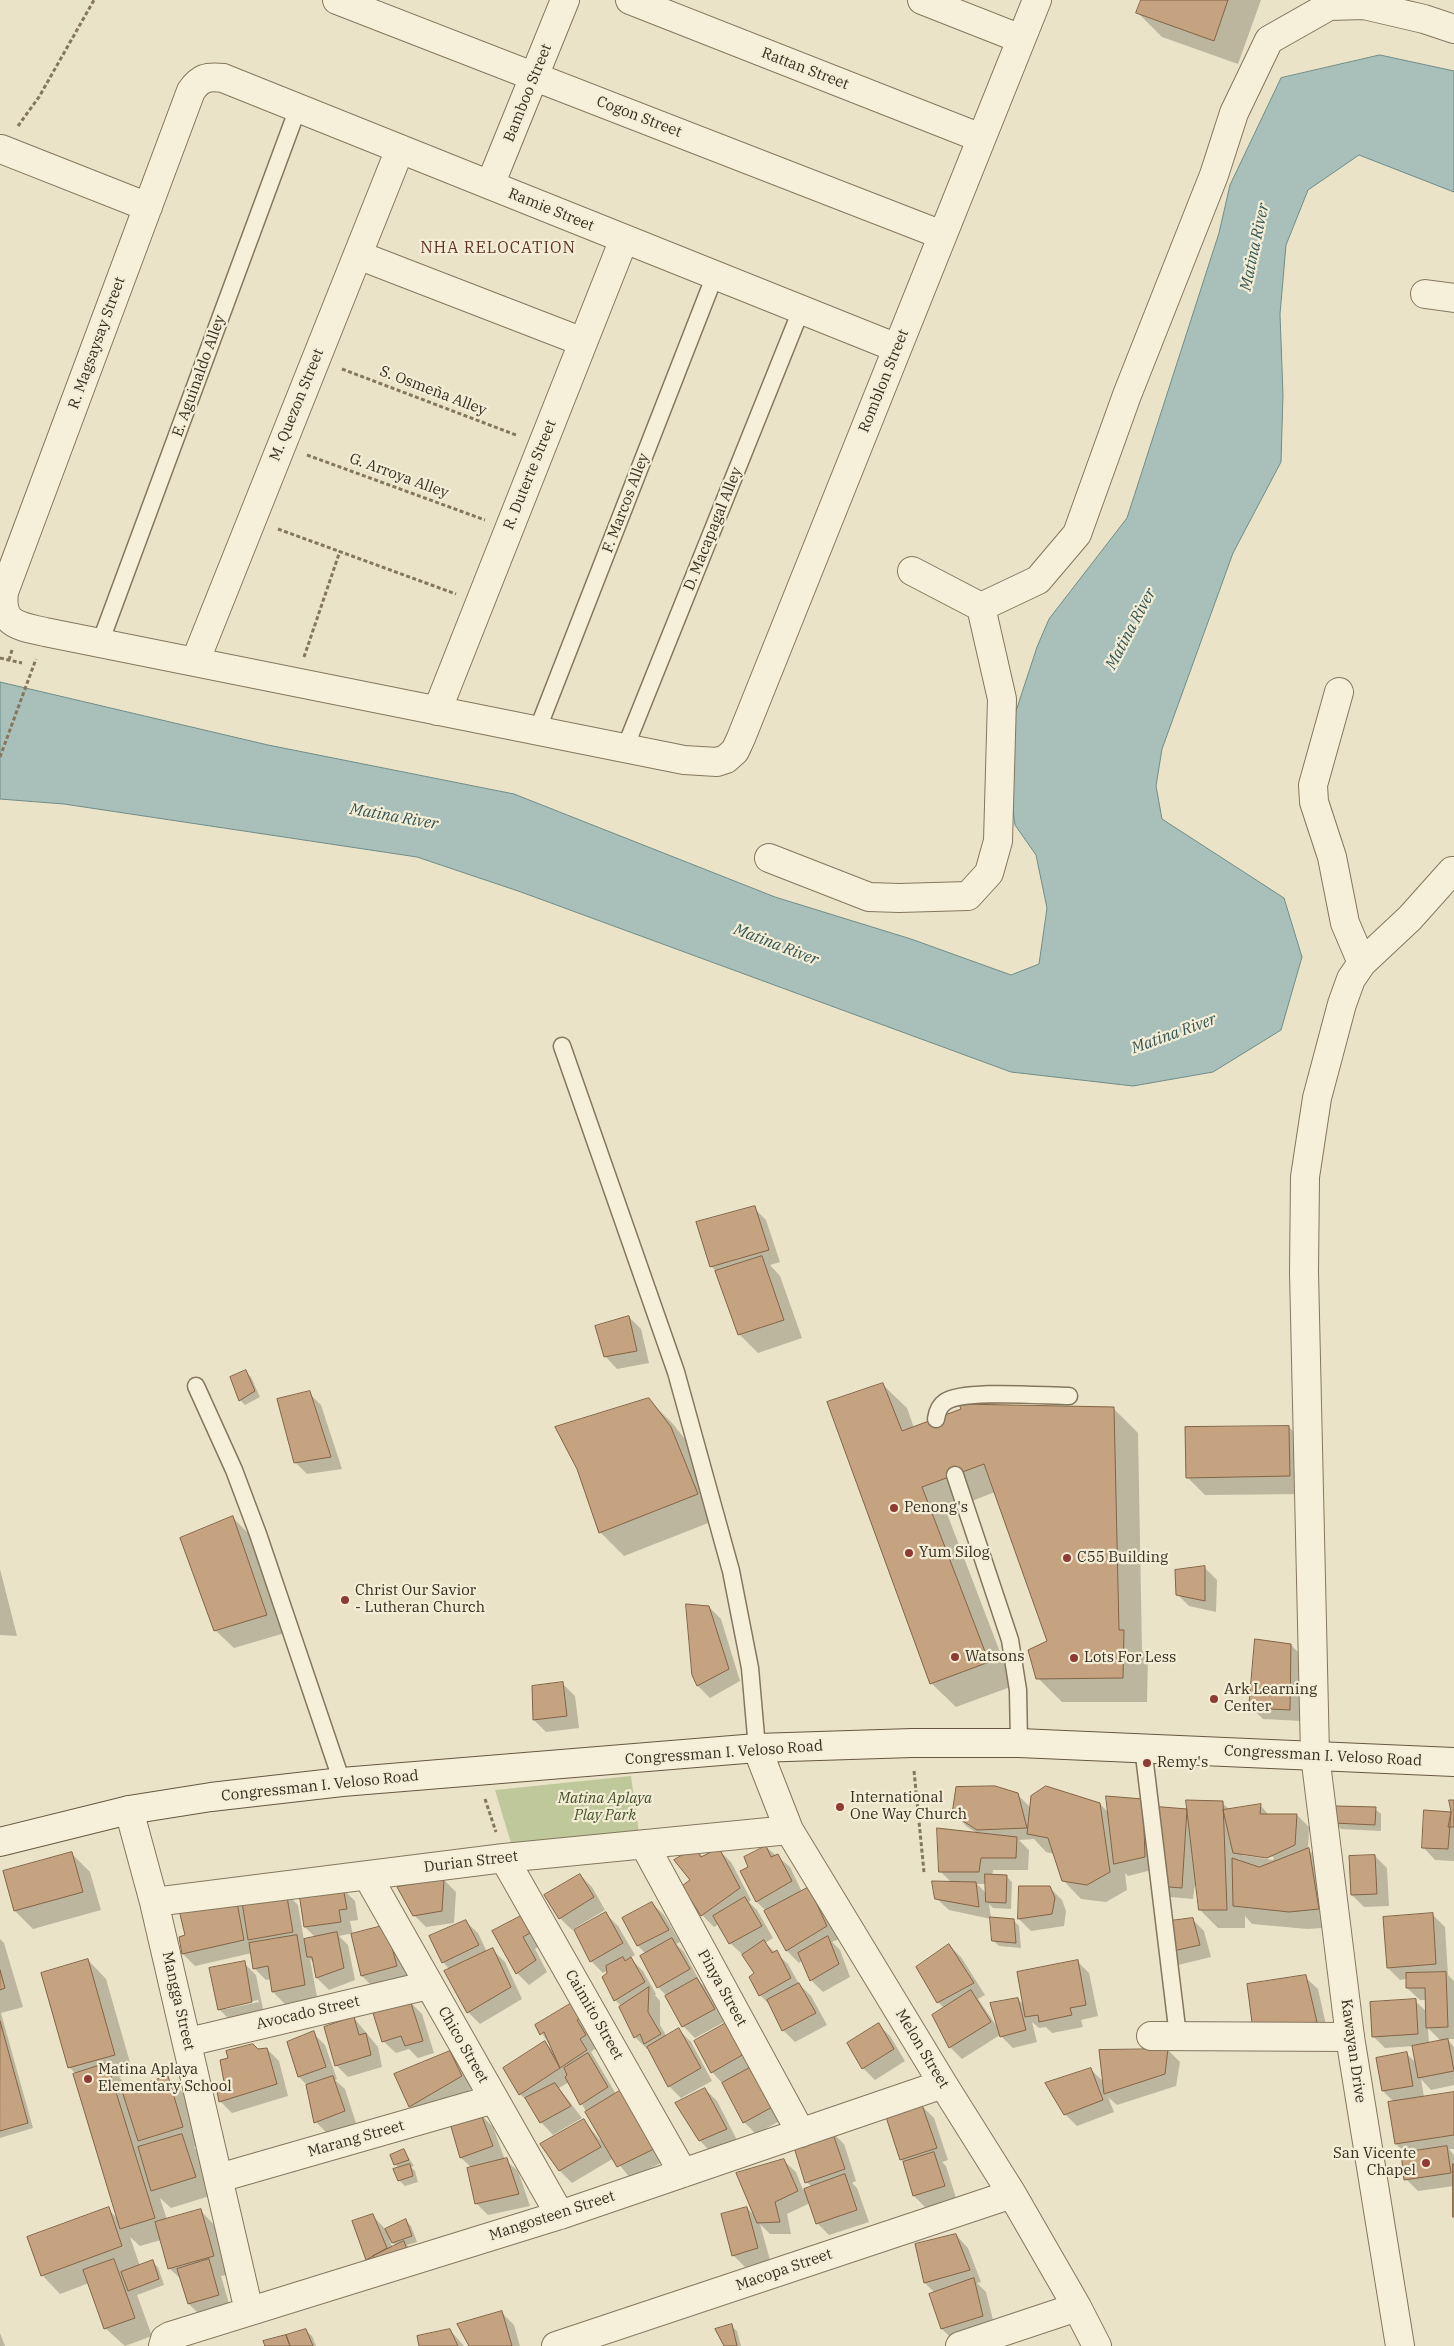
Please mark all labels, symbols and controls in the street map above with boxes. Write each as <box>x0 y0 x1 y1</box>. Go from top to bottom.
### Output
street label: Bamboo Street <box>500 41 556 145</box>
street label: Rattan Street <box>759 44 851 94</box>
street label: Cogon Street <box>594 93 684 141</box>
street label: Ramie Street <box>505 185 597 235</box>
water label: Matina River <box>1236 201 1274 293</box>
district label: NHA RELOCATION <box>418 238 578 258</box>
street label: R. Magsaysay Street <box>65 274 129 412</box>
street label: E. Aguinaldo Alley <box>169 313 229 439</box>
street label: Romblon Street <box>855 327 913 435</box>
street label: M. Quezon Street <box>266 346 328 464</box>
street label: S. Osmeña Alley <box>377 362 489 420</box>
street label: R. Duterte Street <box>500 417 560 533</box>
street label: G. Arroya Alley <box>347 450 451 502</box>
street label: F. Marcos Alley <box>599 451 653 555</box>
street label: D. Macapagal Alley <box>680 465 746 593</box>
water label: Matina River <box>1102 585 1160 673</box>
water label: Matina River <box>348 800 440 834</box>
water label: Matina River <box>731 920 821 970</box>
water label: Matina River <box>1129 1010 1219 1058</box>
place label: Penong's <box>904 1499 968 1517</box>
marker: Penong's <box>888 1502 900 1514</box>
place label: Yum Silog <box>919 1544 990 1562</box>
marker: Yum Silog <box>903 1547 915 1559</box>
place label: C55 Building <box>1077 1549 1168 1567</box>
marker: C55 Building <box>1061 1552 1073 1564</box>
place label: Christ Our Savior - Lutheran Church <box>355 1582 485 1617</box>
marker: Christ Our Savior - Lutheran Church <box>339 1594 351 1606</box>
place label: Watsons <box>965 1648 1025 1666</box>
place label: Lots For Less <box>1084 1649 1176 1667</box>
marker: Watsons <box>949 1651 961 1663</box>
marker: Lots For Less <box>1068 1652 1080 1664</box>
place label: Ark Learning Center <box>1224 1681 1317 1716</box>
marker: Ark Learning Center <box>1208 1693 1220 1705</box>
street label: Congressman I. Veloso Road <box>624 1737 824 1769</box>
street label: Congressman I. Veloso Road <box>1223 1742 1423 1770</box>
place label: Remy's <box>1157 1754 1208 1772</box>
marker: Remy's <box>1141 1757 1153 1769</box>
street label: Congressman I. Veloso Road <box>220 1767 420 1805</box>
place label: International One Way Church <box>850 1789 967 1824</box>
park label: Matina Aplaya Play Park <box>558 1790 652 1825</box>
marker: International One Way Church <box>834 1801 846 1813</box>
street label: Durian Street <box>423 1847 519 1877</box>
street label: Pinya Street <box>693 1946 751 2030</box>
street label: Mangga Street <box>158 1950 198 2052</box>
street label: Caimito Street <box>561 1967 627 2063</box>
street label: Avocado Street <box>255 1992 361 2034</box>
street label: Kawayan Drive <box>1337 1998 1369 2104</box>
street label: Chico Street <box>434 2003 492 2087</box>
street label: Melon Street <box>891 2006 953 2092</box>
place label: Matina Aplaya Elementary School <box>98 2061 232 2096</box>
marker: Matina Aplaya Elementary School <box>82 2073 94 2085</box>
street label: Marang Street <box>306 2117 406 2161</box>
place label: San Vicente Chapel <box>1333 2145 1416 2180</box>
marker: San Vicente Chapel <box>1420 2157 1432 2169</box>
street label: Mangosteen Street <box>487 2187 617 2245</box>
street label: Macopa Street <box>734 2245 834 2295</box>

